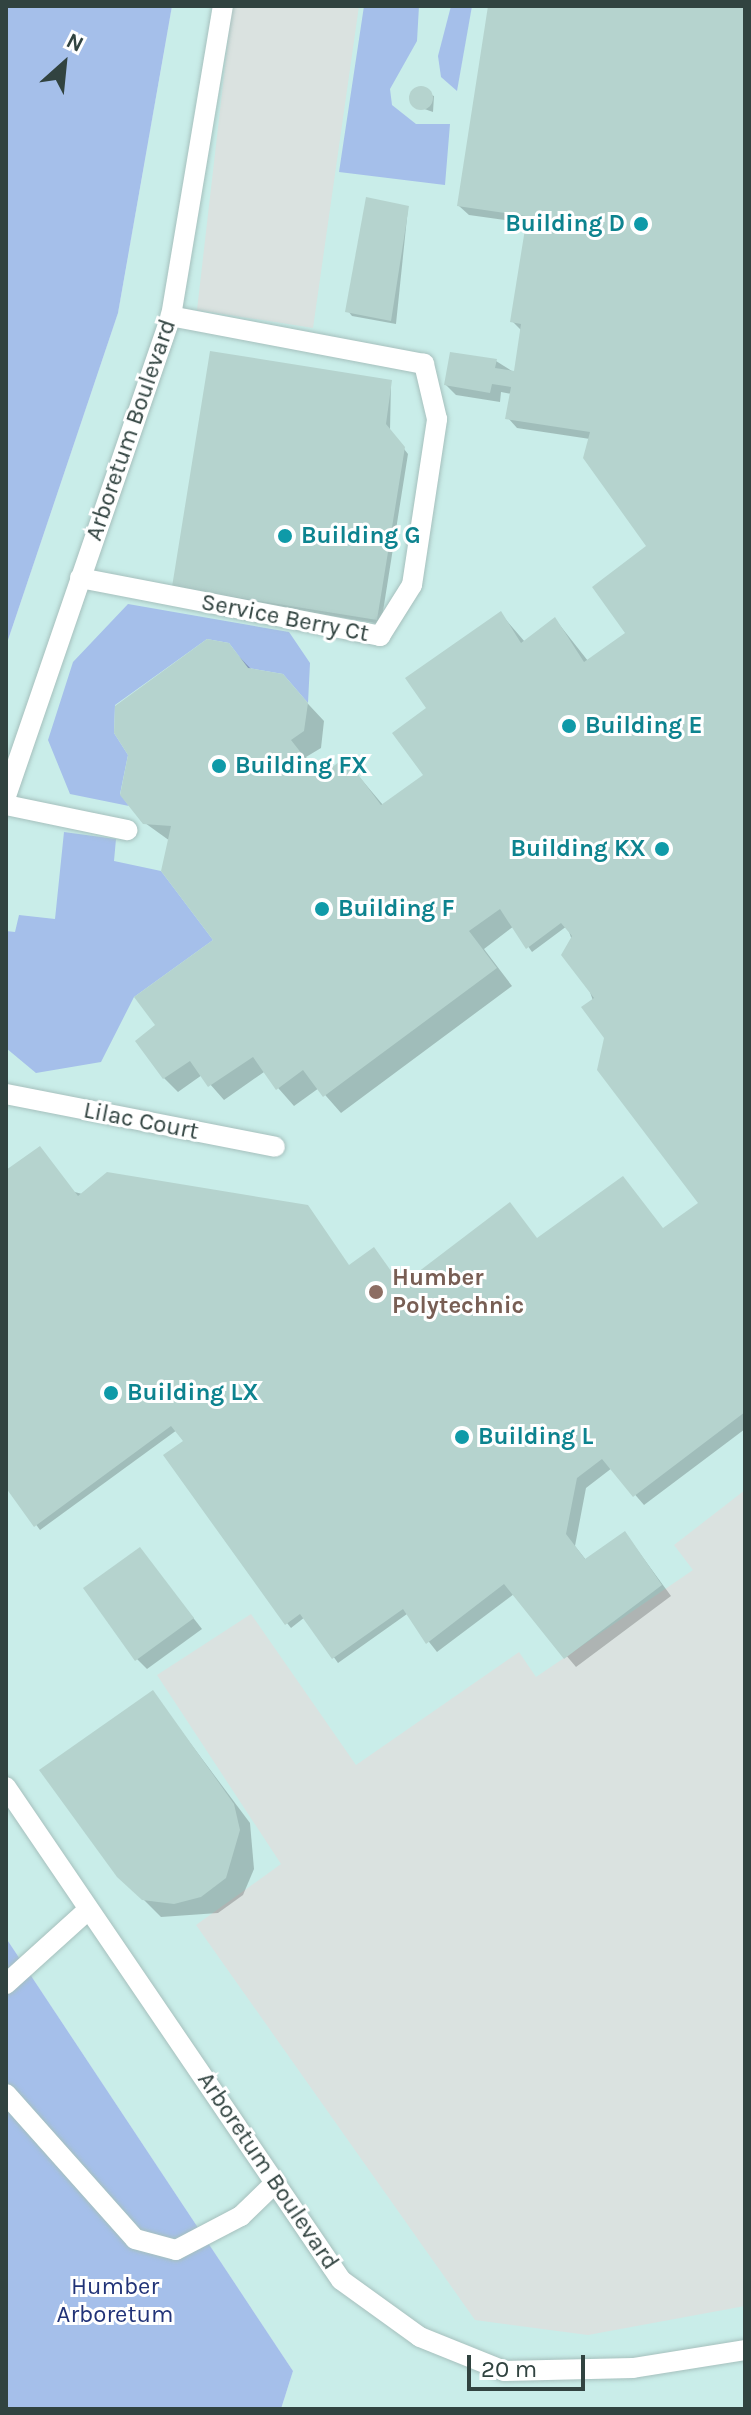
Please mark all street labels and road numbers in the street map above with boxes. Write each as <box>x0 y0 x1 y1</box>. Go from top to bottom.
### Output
street label: Arboretum Boulevard <box>80 315 182 545</box>
street label: Service Berry Ct <box>199 588 371 648</box>
street label: Lilac Court <box>81 1096 201 1146</box>
street label: Arboretum Boulevard <box>191 2067 345 2275</box>

